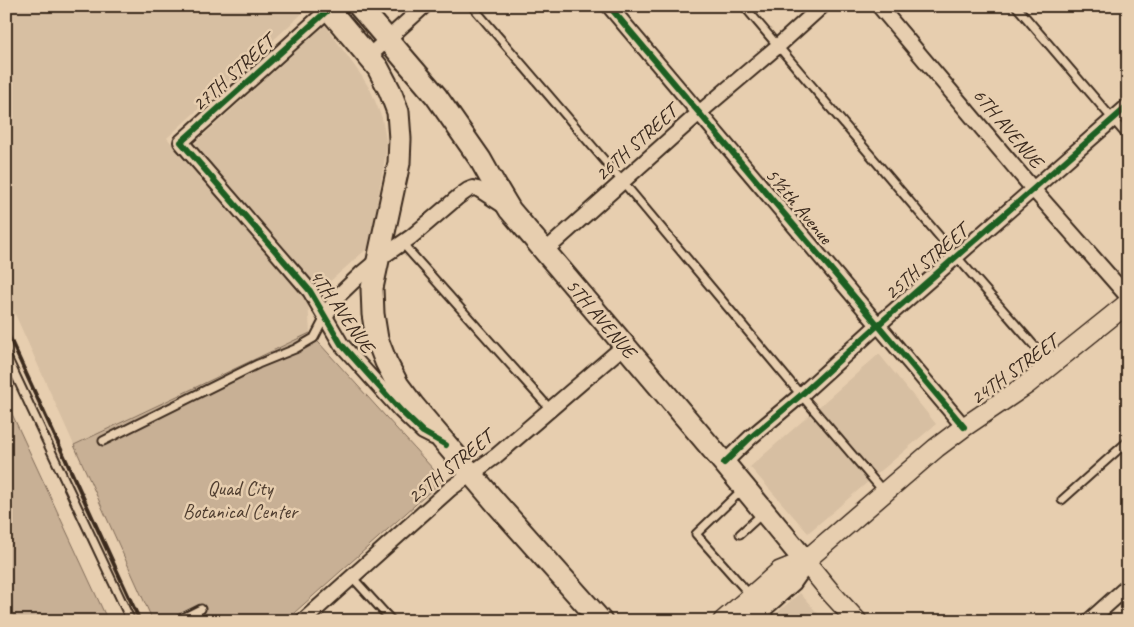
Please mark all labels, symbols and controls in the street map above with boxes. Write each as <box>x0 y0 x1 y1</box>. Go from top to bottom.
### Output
street label: 27TH STREET <box>187 26 283 117</box>
street label: 6TH AVENUE <box>967 83 1050 175</box>
street label: 26TH STREET <box>590 96 686 187</box>
street label: 5½th Avenue <box>760 163 839 250</box>
street label: 25TH STREET <box>879 216 977 305</box>
street label: 4TH AVENUE <box>304 264 381 360</box>
street label: 5TH AVENUE <box>561 273 644 365</box>
street label: 24TH STREET <box>965 327 1067 410</box>
street label: 25TH STREET <box>402 422 501 509</box>
park label: Quad City Botanical Center <box>183 476 299 524</box>

